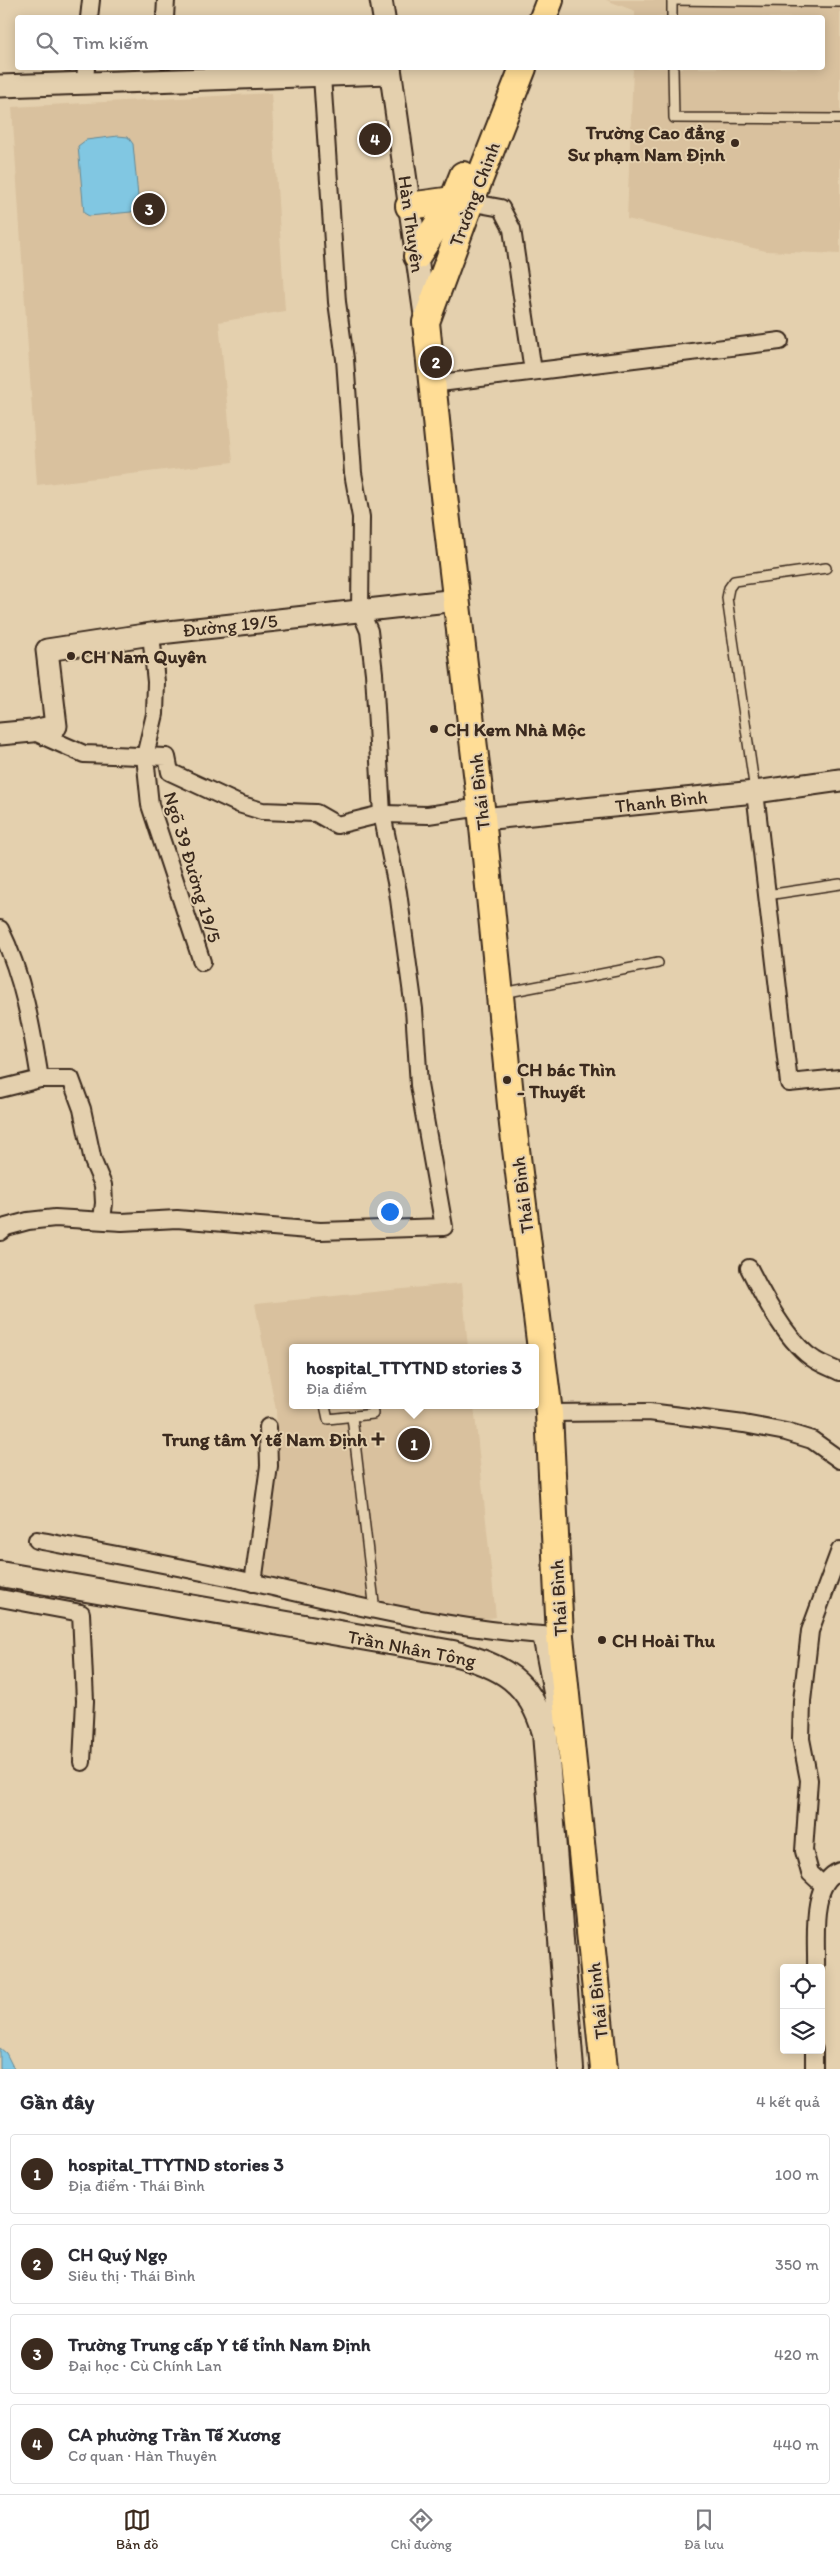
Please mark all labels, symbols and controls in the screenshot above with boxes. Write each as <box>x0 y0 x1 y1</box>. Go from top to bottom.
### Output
search box <box>15 15 825 70</box>
icon: search <box>33 29 61 57</box>
text: Tìm kiếm <box>73 31 148 54</box>
pin: 4 <box>359 120 391 158</box>
place label: Trường Cao đẳng Sư phạm Nam Định <box>568 121 726 166</box>
marker: Trường Cao đẳng Sư phạm Nam Định <box>729 137 741 149</box>
street label: Trường Chinh <box>444 138 505 250</box>
street label: Hàn Thuyên <box>393 174 430 274</box>
pin: 3 <box>133 190 165 228</box>
pin: 2 <box>420 343 452 381</box>
street label: Đường 19/5 <box>181 609 279 642</box>
place label: CH Nam Quyên <box>81 645 207 668</box>
marker: CH Nam Quyên <box>65 650 77 662</box>
place label: CH Kem Nhà Mộc <box>444 718 586 741</box>
marker: CH Kem Nhà Mộc <box>428 723 440 735</box>
street label: Thái Bình <box>464 752 495 831</box>
street label: Thanh Bình <box>614 785 709 818</box>
street label: Ngõ 39 Đường 19/5 <box>159 789 226 945</box>
place label: CH bác Thìn - Thuyết <box>517 1058 616 1103</box>
marker: CH bác Thìn - Thuyết <box>501 1074 513 1086</box>
street label: Thái Bình <box>506 1155 539 1235</box>
your location <box>377 1199 403 1225</box>
popup <box>289 1344 539 1409</box>
text: hospital_TTYTND stories 3 <box>306 1356 522 1379</box>
text: Địa điểm <box>306 1379 367 1398</box>
pin: 1 <box>398 1425 430 1463</box>
place label: Trung tâm Y tế Nam Định <box>161 1428 368 1451</box>
marker: Trung tâm Y tế Nam Định <box>371 1432 385 1446</box>
street label: Thái Bình <box>545 1559 572 1637</box>
street label: Trần Nhân Tông <box>346 1625 478 1672</box>
place label: CH Hoài Thu <box>612 1629 715 1652</box>
marker: CH Hoài Thu <box>596 1634 608 1646</box>
street label: Thái Bình <box>582 1961 613 2040</box>
map controls <box>780 1964 825 2054</box>
button: locate <box>780 1964 825 2009</box>
button: layers <box>780 2009 825 2054</box>
text: Gần đây <box>20 2089 94 2114</box>
text: 4 kết quả <box>756 2092 820 2111</box>
text: hospital_TTYTND stories 3 <box>68 2153 284 2176</box>
text: 1 <box>33 2165 41 2184</box>
text: 100 m <box>775 2165 819 2184</box>
text: Địa điểm · Thái Bình <box>68 2176 205 2195</box>
text: CH Quý Ngọ <box>68 2243 167 2266</box>
text: 2 <box>33 2255 41 2274</box>
text: 350 m <box>775 2255 819 2274</box>
text: Siêu thị · Thái Bình <box>68 2266 195 2285</box>
text: Trường Trung cấp Y tế tỉnh Nam Định <box>68 2333 370 2356</box>
text: 3 <box>33 2345 41 2364</box>
text: 420 m <box>774 2345 819 2364</box>
text: Đại học · Cù Chính Lan <box>68 2356 222 2375</box>
text: CA phường Trần Tế Xương <box>68 2423 281 2446</box>
text: 4 <box>32 2435 42 2454</box>
text: 440 m <box>773 2435 819 2454</box>
text: Cơ quan · Hàn Thuyên <box>68 2446 217 2465</box>
tab: Bản đồ <box>116 2506 158 2553</box>
tab: Chỉ đường <box>390 2506 452 2553</box>
tab: Đã lưu <box>684 2506 724 2553</box>

